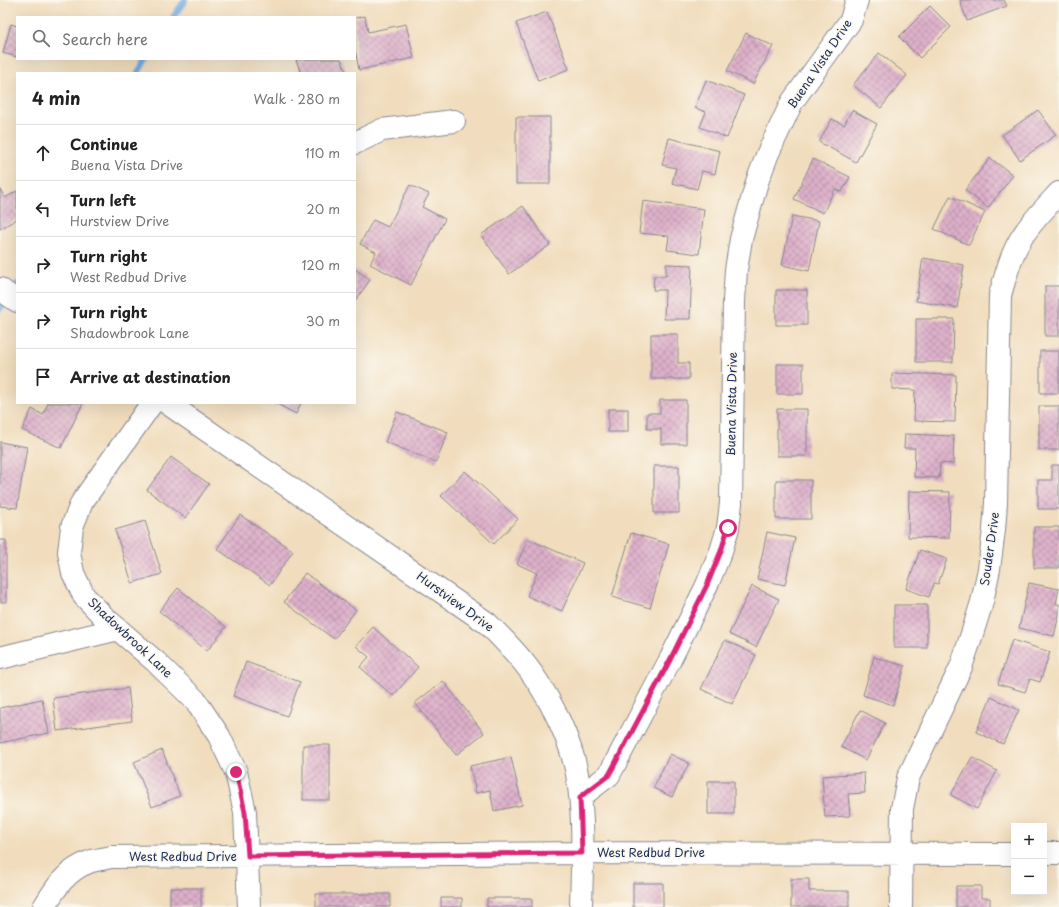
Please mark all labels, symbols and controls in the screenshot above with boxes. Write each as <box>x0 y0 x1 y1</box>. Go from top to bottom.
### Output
street label: Buena Vista Drive <box>783 15 856 112</box>
search box <box>16 16 356 60</box>
icon: search <box>30 27 52 49</box>
text: Search here <box>62 27 148 50</box>
text: 4 min <box>32 85 80 111</box>
text: Walk · 280 m <box>253 89 340 108</box>
text: Continue <box>70 132 138 155</box>
icon: ahead <box>32 142 54 164</box>
text: 110 m <box>305 143 340 162</box>
text: Buena Vista Drive <box>70 155 183 174</box>
text: Turn left <box>70 188 136 211</box>
icon: left <box>32 198 54 220</box>
text: 20 m <box>306 199 340 218</box>
text: Hurstview Drive <box>70 211 169 230</box>
text: Turn right <box>70 244 147 267</box>
icon: right <box>32 254 54 276</box>
text: 120 m <box>301 255 340 274</box>
text: West Redbud Drive <box>70 267 187 286</box>
text: Turn right <box>70 300 147 323</box>
icon: right <box>32 310 54 332</box>
text: 30 m <box>306 311 340 330</box>
text: Shadowbrook Lane <box>70 323 189 342</box>
street label: Buena Vista Drive <box>721 351 741 456</box>
text: Arrive at destination <box>70 365 231 388</box>
icon: arrive <box>32 366 54 388</box>
street label: Souder Drive <box>975 511 1003 587</box>
route start <box>719 519 737 537</box>
street label: Hurstview Drive <box>413 567 498 635</box>
street label: Shadowbrook Lane <box>84 593 177 682</box>
route end <box>227 763 245 781</box>
map controls <box>1011 823 1047 895</box>
button: + <box>1011 823 1047 859</box>
street label: West Redbud Drive <box>597 843 705 861</box>
street label: West Redbud Drive <box>129 847 237 865</box>
button: − <box>1011 859 1047 895</box>

